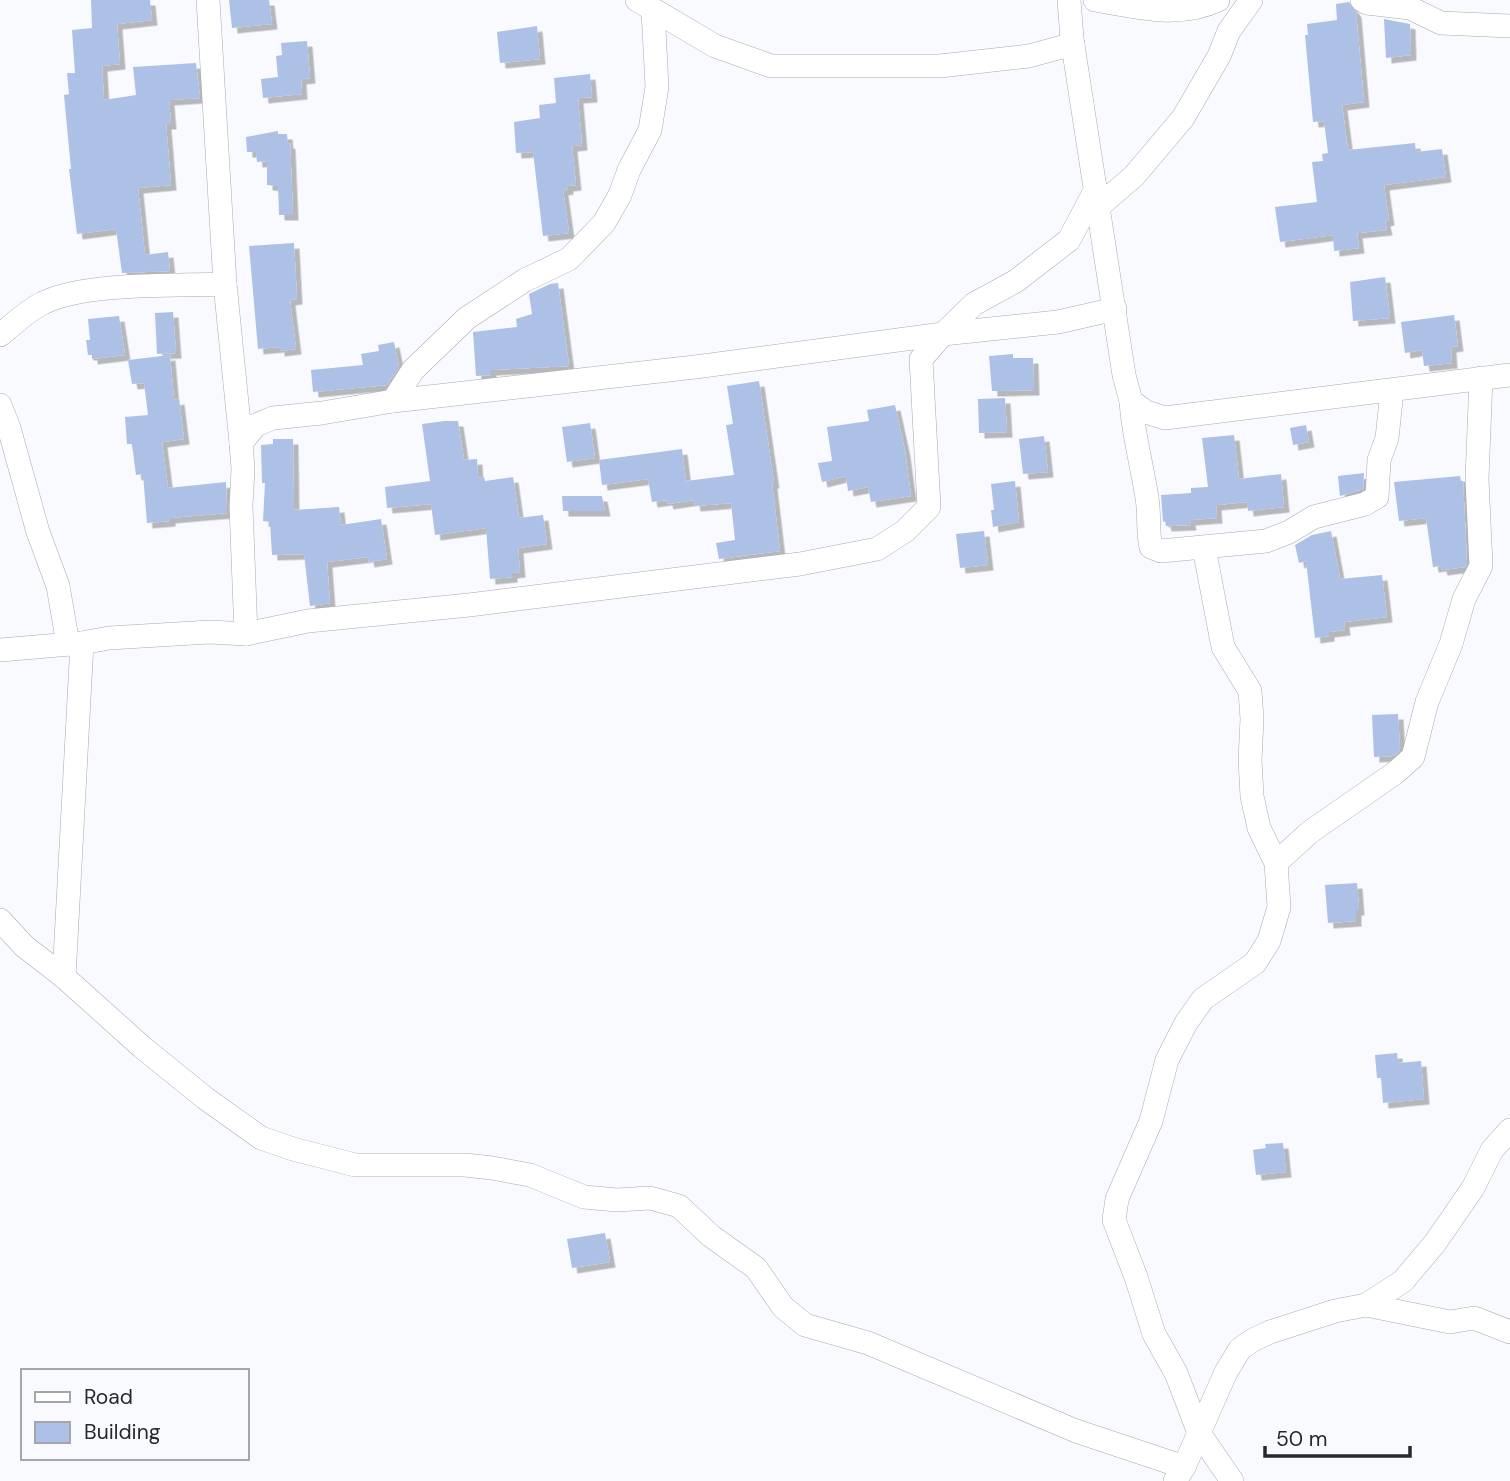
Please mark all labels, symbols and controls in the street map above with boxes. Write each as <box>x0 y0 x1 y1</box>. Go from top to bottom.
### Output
legend <box>21 1369 248 1460</box>
text: Road <box>84 1383 133 1411</box>
scale bar <box>1265 1414 1410 1458</box>
text: Building <box>84 1418 161 1446</box>
text: 50 m <box>1276 1425 1327 1453</box>

